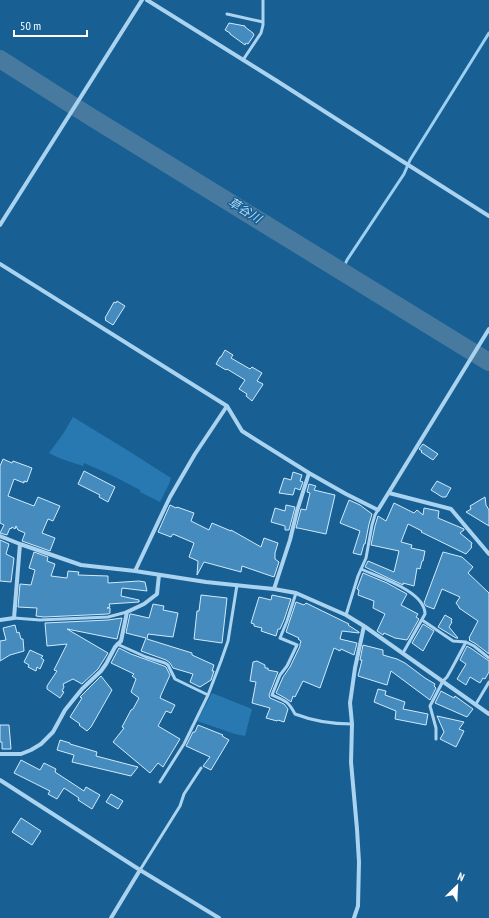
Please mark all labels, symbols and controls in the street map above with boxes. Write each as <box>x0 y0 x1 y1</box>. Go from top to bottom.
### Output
scale bar <box>14 12 87 38</box>
text: 50 m <box>20 18 41 33</box>
water label: 草谷川 <box>226 194 266 227</box>
north arrow <box>437 866 477 906</box>
text: N <box>456 869 467 884</box>

